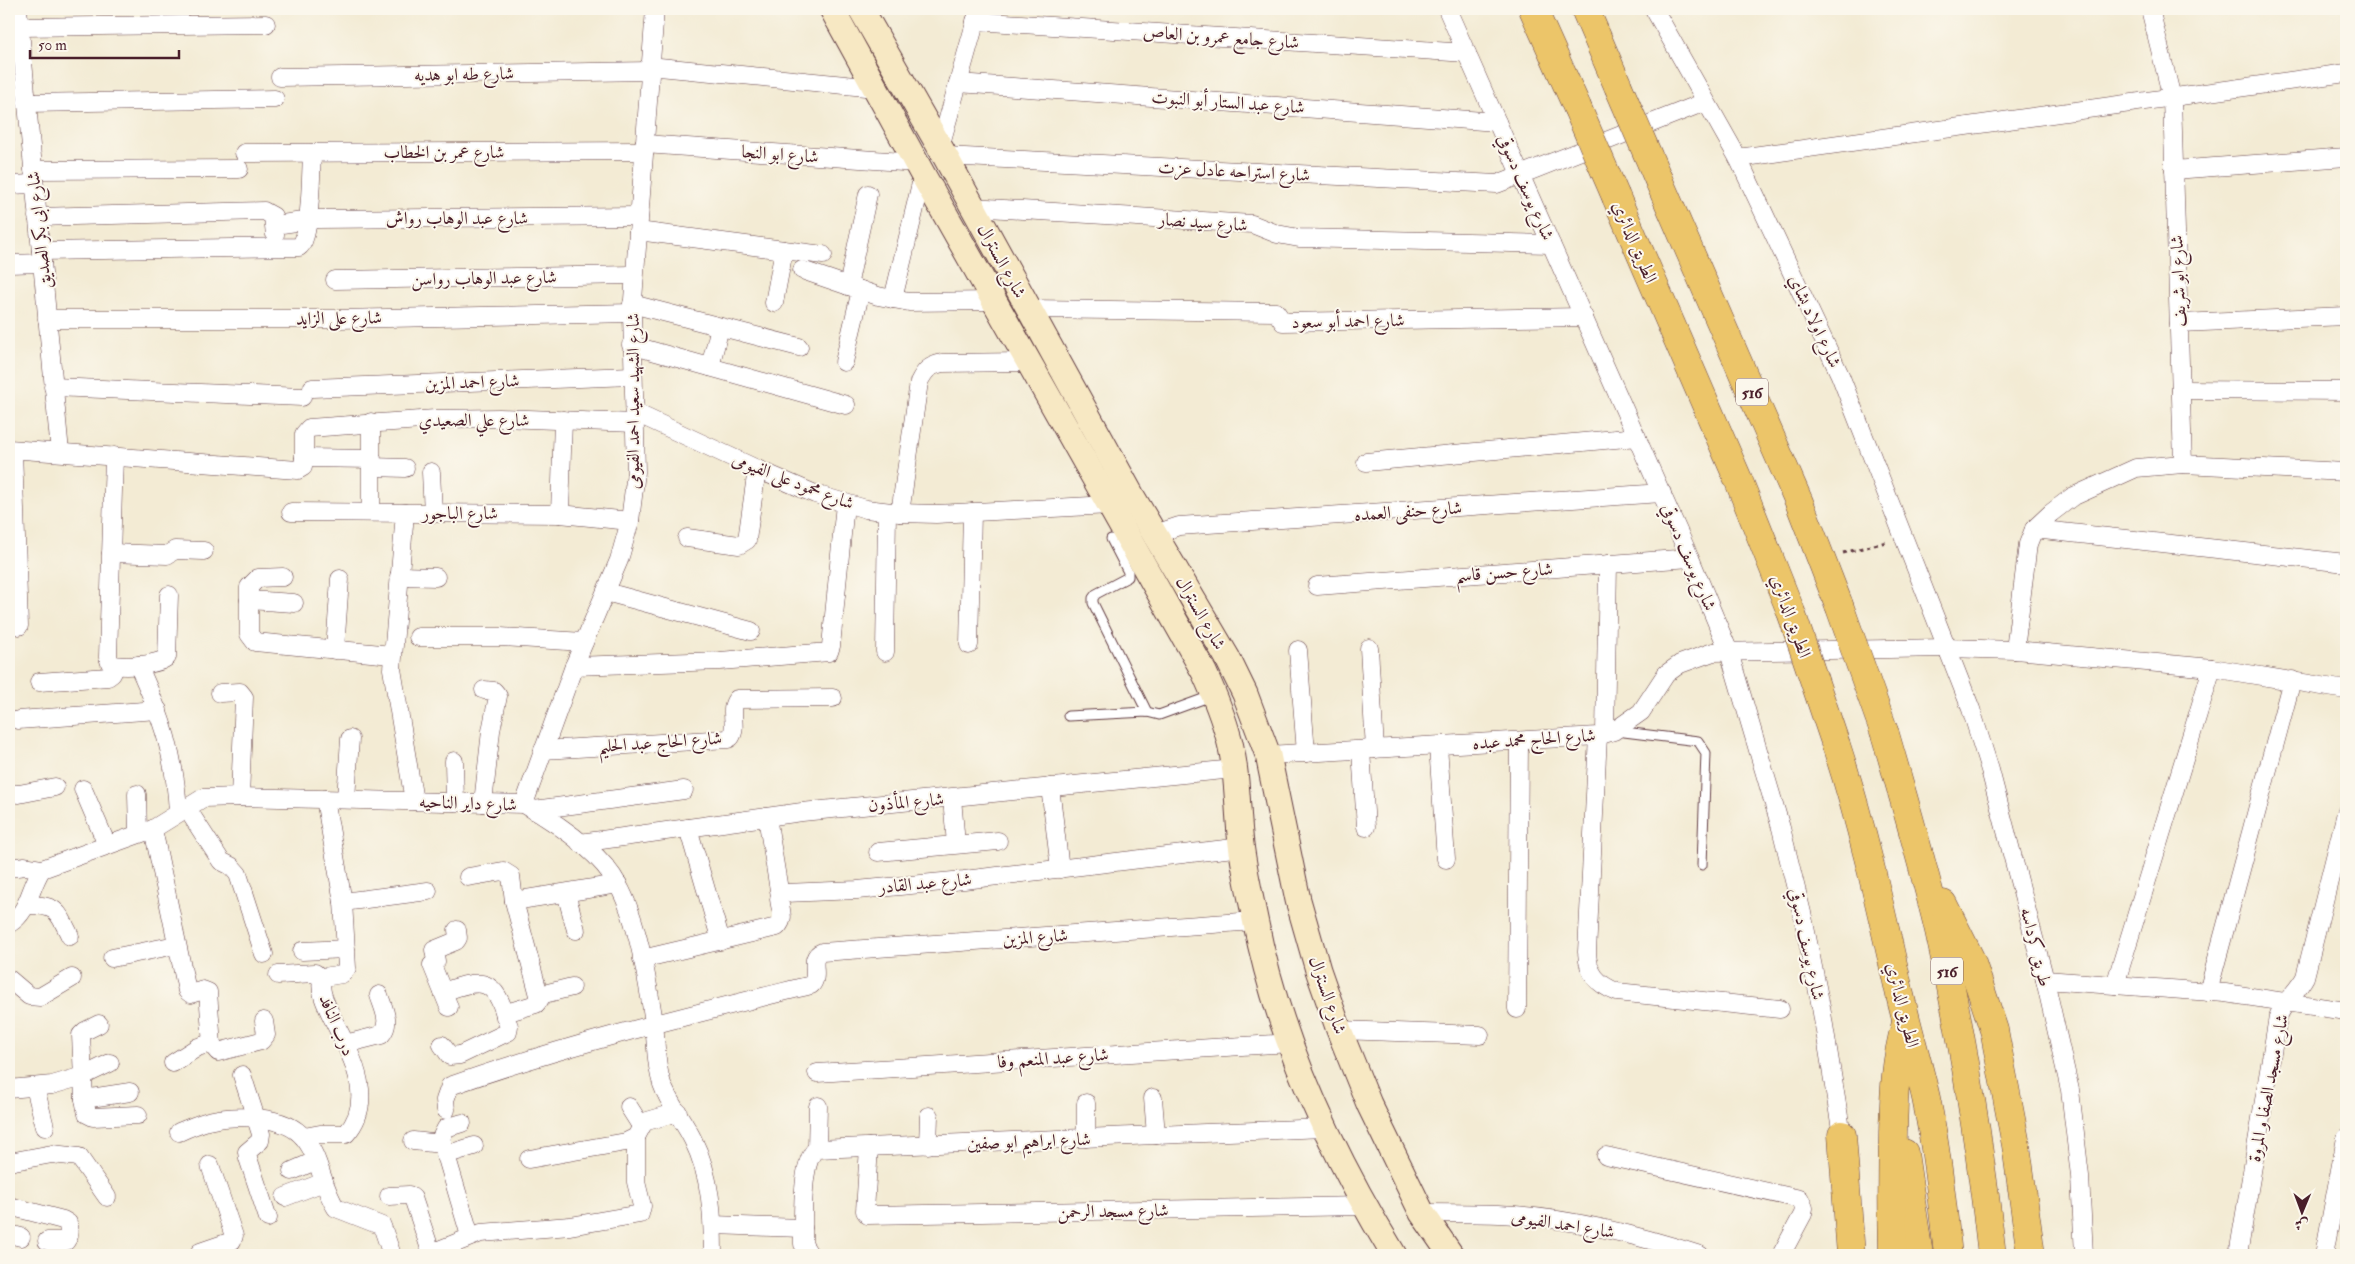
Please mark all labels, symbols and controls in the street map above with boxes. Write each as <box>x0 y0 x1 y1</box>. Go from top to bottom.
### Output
street label: شارع جامع عمرو بن العاص <box>1142 21 1300 58</box>
scale bar <box>30 28 179 60</box>
text: 50 m <box>38 36 67 55</box>
street label: شارع طه ابو هديه <box>414 62 514 90</box>
street label: شارع عبد الستار أبو النبوت <box>1150 84 1305 122</box>
street label: شارع يوسف دسوقي <box>1489 130 1559 245</box>
street label: شارع ابو النجا <box>740 140 819 172</box>
street label: شارع عمر بن الخطاب <box>384 141 504 167</box>
street label: شارع استراحه عادل عزت <box>1157 156 1311 190</box>
street label: شارع ابى بكر الصديق <box>22 170 60 290</box>
street label: الطريق الدائري <box>1604 198 1662 288</box>
street label: شارع عبد الوهاب رواش <box>386 207 528 233</box>
street label: شارع سيد نصار <box>1155 208 1248 240</box>
street label: شارع السنترال <box>969 220 1031 304</box>
street label: شارع ابو شريف <box>2165 234 2195 327</box>
street label: شارع عبد الوهاب رواسن <box>411 266 557 294</box>
street label: شارع اولاد بشاي <box>1780 271 1846 373</box>
street label: شارع على الزايد <box>296 306 382 334</box>
street label: شارع احمد أبو سعود <box>1291 307 1405 337</box>
street label: شارع الشهيد سعيد احمد الفيومى <box>622 313 648 489</box>
street label: شارع احمد المزين <box>424 369 520 399</box>
road number: 516 <box>1736 378 1768 406</box>
street label: شارع علي الصعيدي <box>418 409 530 437</box>
street label: شارع محمود على الفيومى <box>727 448 857 518</box>
street label: شارع حنفى العمده <box>1353 496 1463 530</box>
street label: شارع يوسف دسوقي <box>1653 500 1721 615</box>
street label: شارع الباجور <box>420 502 498 528</box>
street label: شارع حسن قاسم <box>1455 558 1554 593</box>
street label: الطريق الدائري <box>1762 571 1816 662</box>
street label: شارع السنترال <box>1168 572 1231 656</box>
street label: شارع الحاج محمد عبده <box>1472 724 1597 759</box>
street label: شارع الحاج عبد الحليم <box>597 727 723 764</box>
street label: شارع المأذون <box>867 786 945 820</box>
street label: شارع داير الناحيه <box>419 790 517 820</box>
street label: شارع عبد القادر <box>875 868 973 902</box>
street label: شارع يوسف دسوقي <box>1780 886 1830 1003</box>
street label: طريق كرداسه <box>2015 905 2056 989</box>
street label: شارع المزين <box>1001 924 1069 954</box>
street label: شارع السنترال <box>1301 953 1352 1038</box>
road number: 516 <box>1931 958 1963 984</box>
street label: الطريق الدائري <box>1878 960 1924 1051</box>
street label: درب النافد <box>313 991 360 1060</box>
street label: شارع مسجد الصفا و المروة <box>2243 1012 2297 1165</box>
street label: شارع عبد المنعم وفا <box>997 1043 1110 1079</box>
street label: شارع ابراهيم ابو صفين <box>967 1128 1091 1161</box>
north arrow <box>2278 1186 2328 1236</box>
street label: شارع مسجد الرحمن <box>1057 1199 1169 1227</box>
street label: شارع احمد الفيومى <box>1509 1205 1616 1247</box>
text: ش <box>2295 1216 2309 1233</box>

